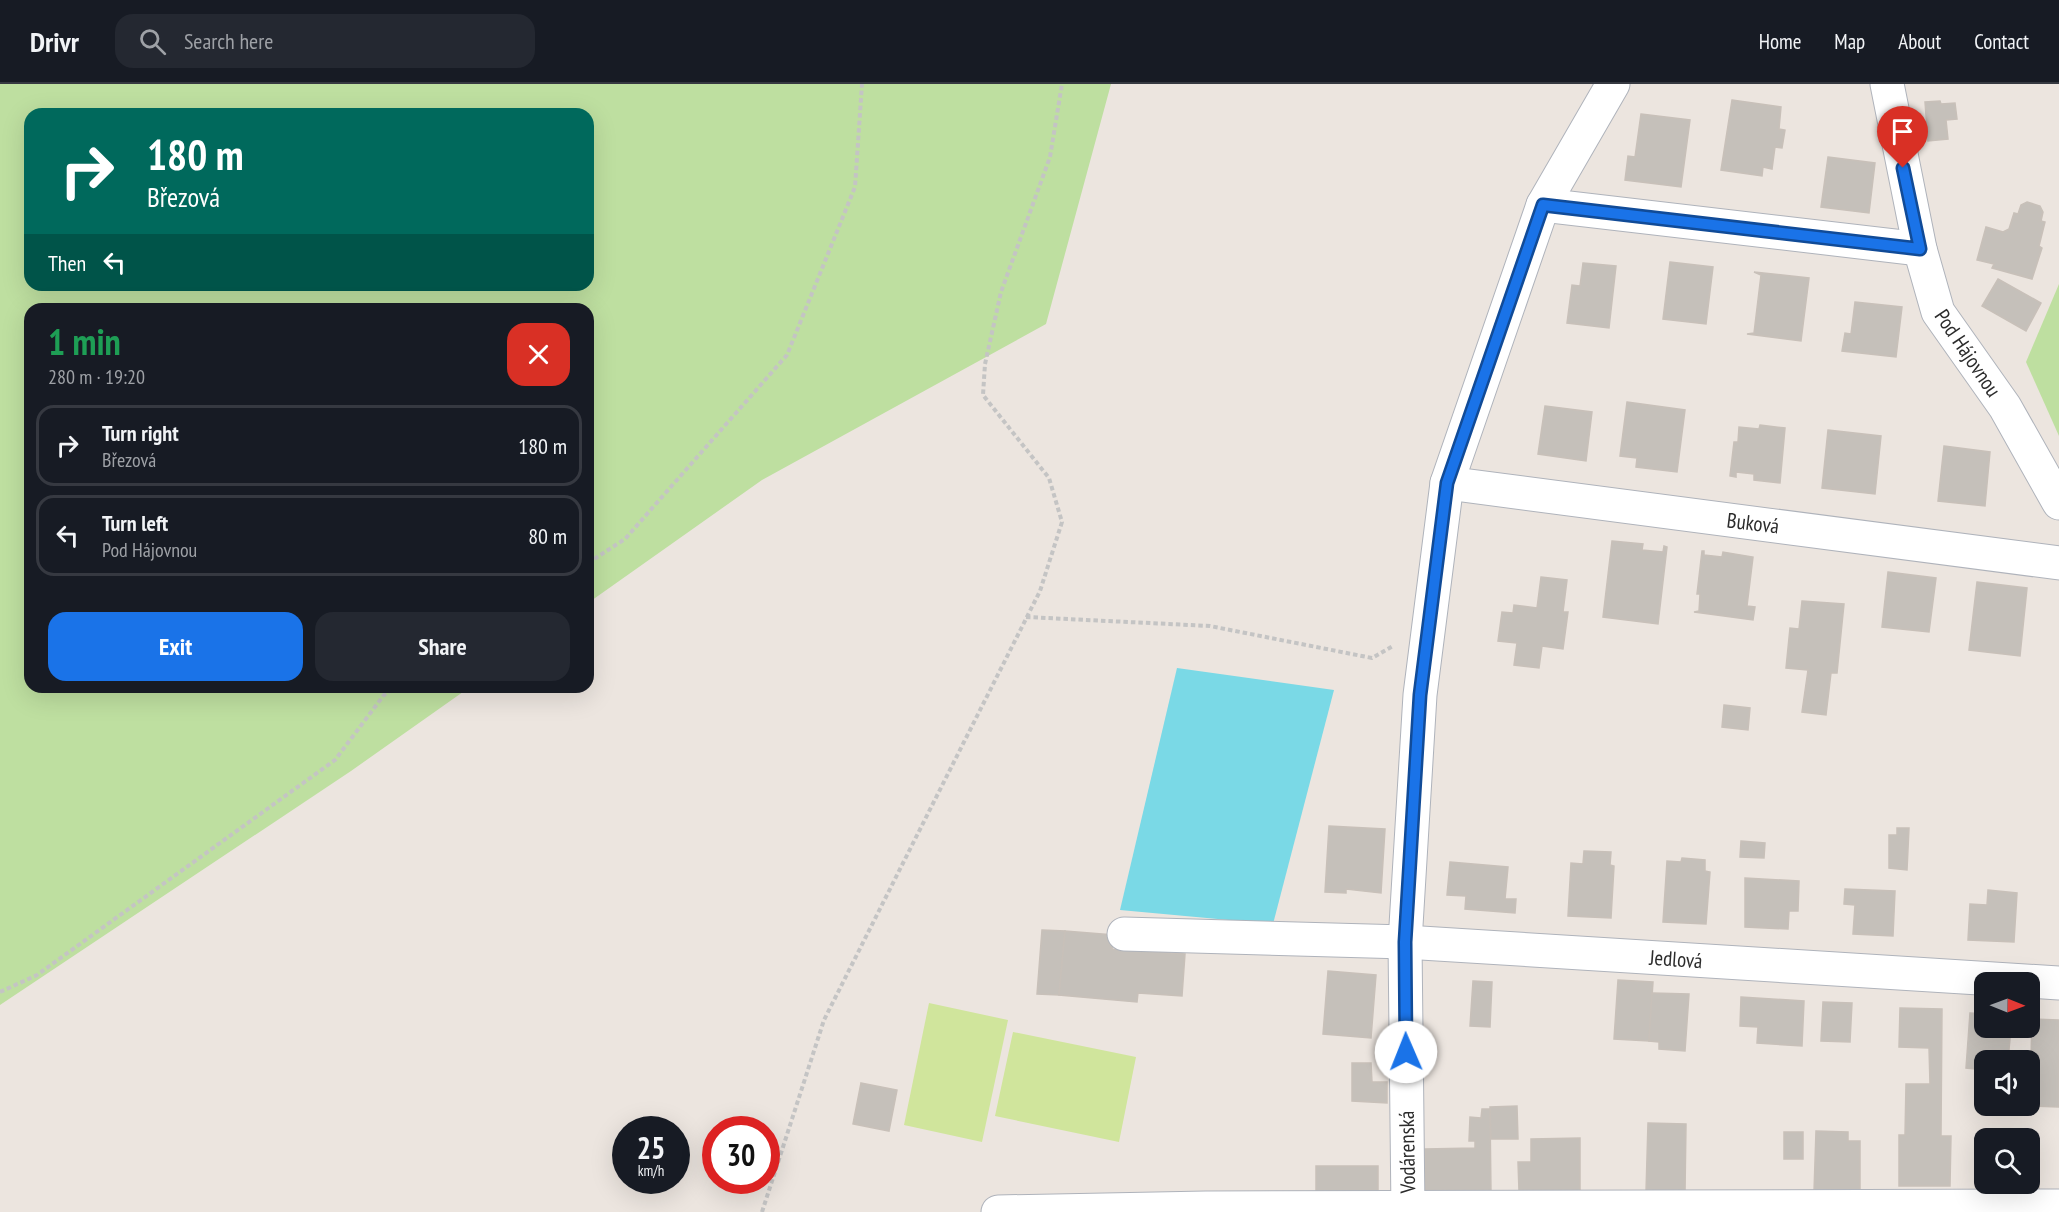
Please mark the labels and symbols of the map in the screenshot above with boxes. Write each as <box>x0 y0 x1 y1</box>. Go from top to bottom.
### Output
pin <box>1877 106 1928 168</box>
street label: Pod Hájovnou <box>1929 304 2007 402</box>
street label: Buková <box>1725 506 1781 540</box>
street label: Jedlová <box>1648 944 1703 974</box>
north arrow <box>1974 972 2040 1038</box>
position arrow <box>1374 1020 1438 1084</box>
street label: Vodárenská <box>1393 1110 1421 1195</box>
speed limit sign: 30 <box>702 1116 780 1194</box>

